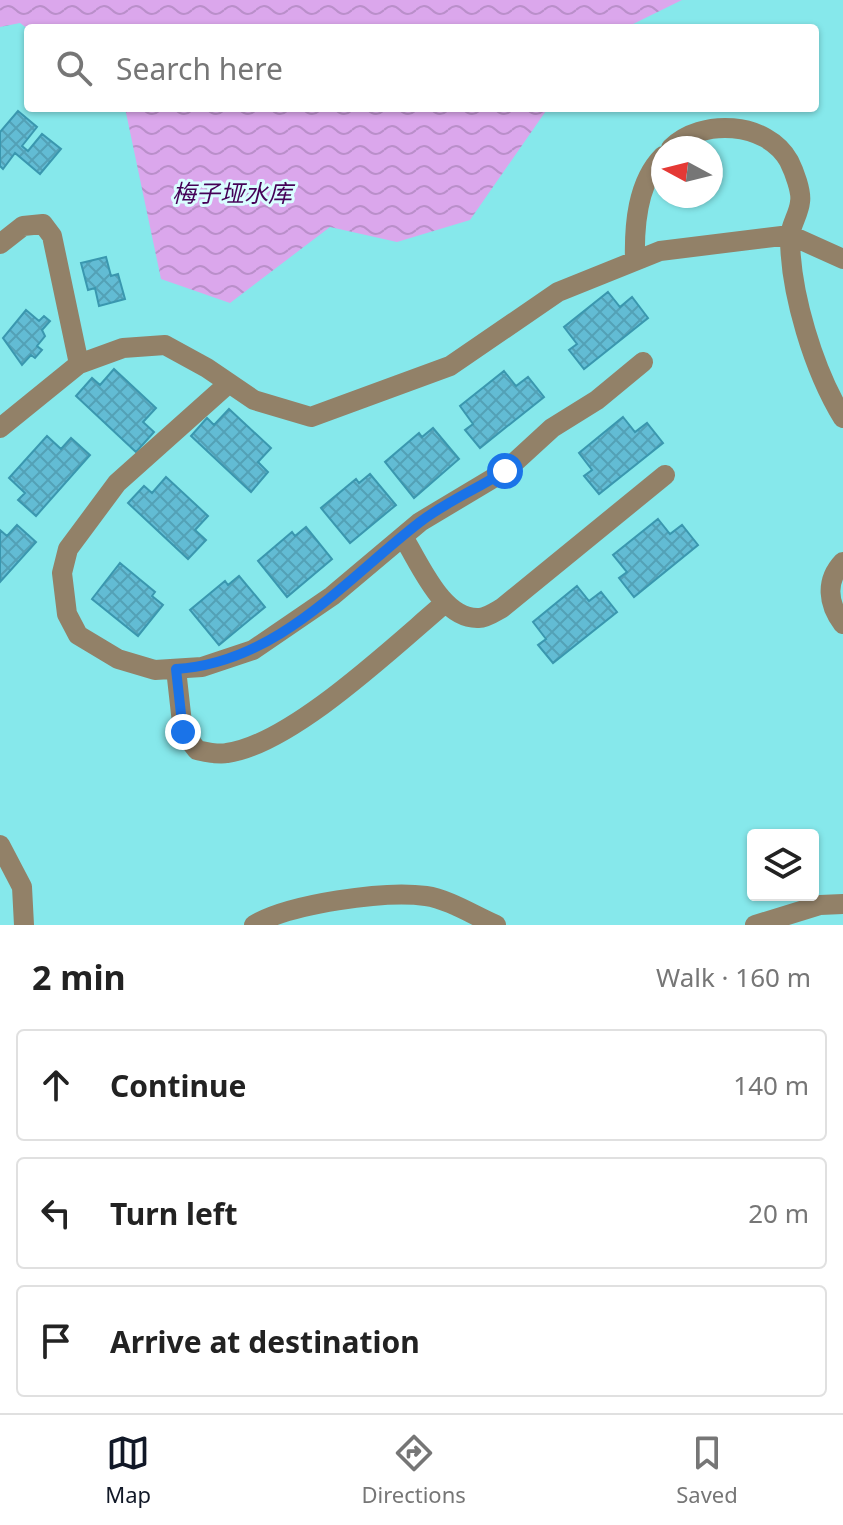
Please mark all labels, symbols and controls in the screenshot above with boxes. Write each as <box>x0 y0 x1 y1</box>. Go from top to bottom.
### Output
search box <box>24 24 819 112</box>
icon: search <box>52 46 96 90</box>
text: Search here <box>116 48 283 89</box>
north arrow <box>651 136 723 208</box>
water label: 梅子垭水库 <box>172 176 296 209</box>
route start <box>487 453 523 489</box>
route end <box>165 714 201 750</box>
map controls <box>747 829 819 901</box>
button: layers <box>747 829 819 901</box>
text: 2 min <box>32 954 126 1000</box>
text: Walk · 160 m <box>656 959 811 995</box>
icon: ahead <box>34 1063 78 1107</box>
text: Continue <box>110 1065 246 1106</box>
text: 140 m <box>733 1067 809 1103</box>
icon: left <box>34 1191 78 1235</box>
text: Turn left <box>110 1193 238 1234</box>
text: 20 m <box>748 1195 809 1231</box>
icon: arrive <box>34 1319 78 1363</box>
text: Arrive at destination <box>110 1321 420 1362</box>
tab: Map <box>105 1431 151 1509</box>
tab: Directions <box>361 1431 466 1509</box>
tab: Saved <box>676 1431 738 1509</box>

